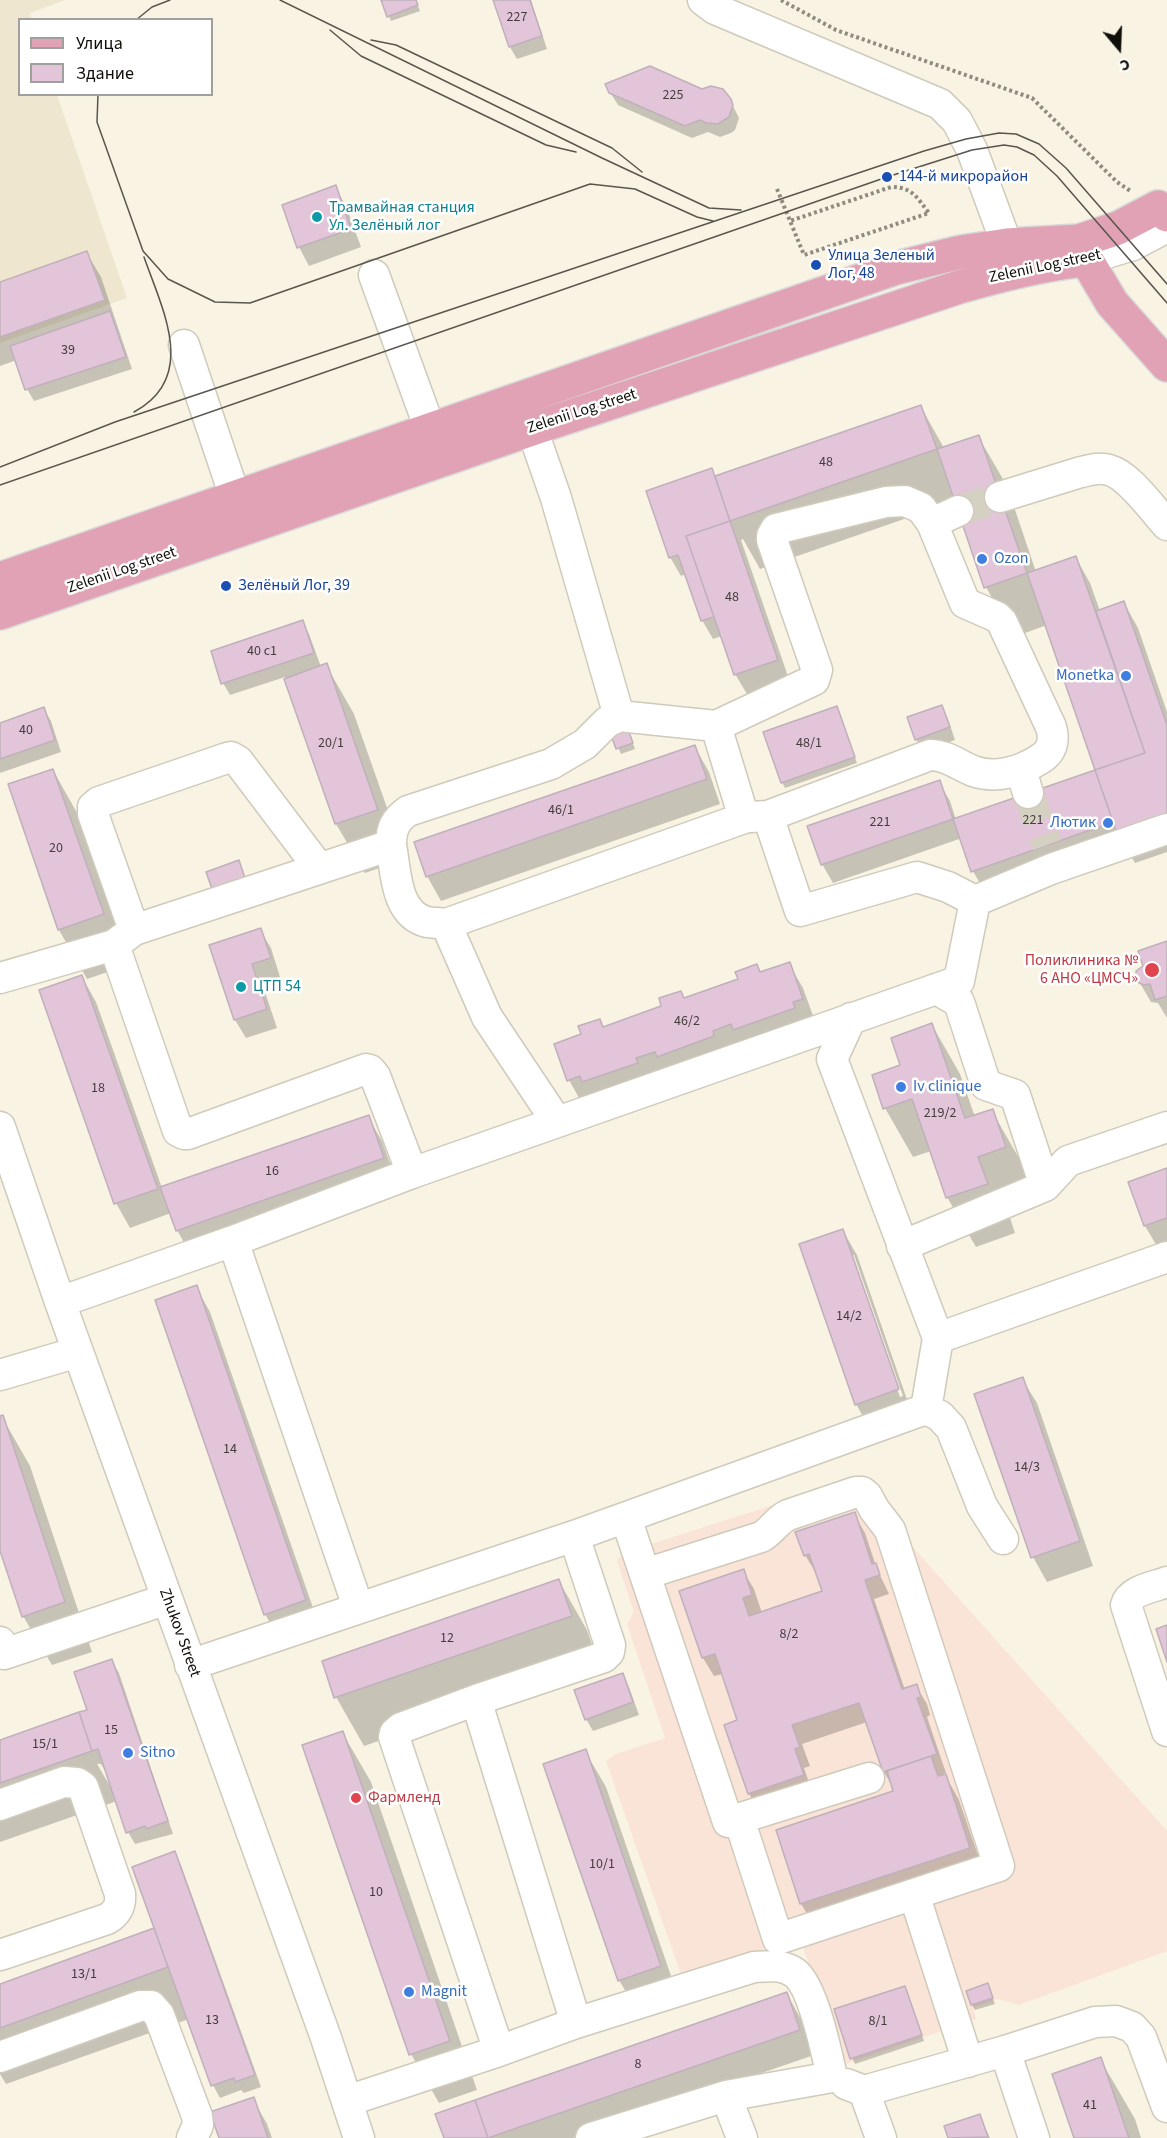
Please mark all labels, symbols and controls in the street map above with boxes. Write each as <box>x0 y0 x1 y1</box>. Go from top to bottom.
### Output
house number: 227 <box>507 10 527 26</box>
legend <box>18 18 213 96</box>
north arrow <box>1089 18 1149 78</box>
text: Улица <box>76 31 123 56</box>
text: С <box>1117 53 1133 77</box>
text: Здание <box>76 61 134 86</box>
house number: 225 <box>663 88 683 104</box>
place label: 144-й микрорайон <box>899 167 1028 187</box>
marker: 144-й микрорайон <box>880 170 894 184</box>
place label: Трамвайная станция Ул. Зелёный лог <box>329 198 475 236</box>
marker: Трамвайная станция Ул. Зелёный лог <box>310 210 324 224</box>
place label: Улица Зеленый Лог, 48 <box>828 246 935 284</box>
street label: Zelenii Log street <box>987 246 1103 288</box>
marker: Улица Зеленый Лог, 48 <box>809 258 823 272</box>
house number: 39 <box>61 343 75 359</box>
street label: Zelenii Log street <box>525 385 639 439</box>
house number: 48 <box>819 455 833 471</box>
street label: Zelenii Log street <box>65 543 179 599</box>
place label: Ozon <box>994 549 1029 569</box>
marker: Ozon <box>975 552 989 566</box>
place label: Зелёный Лог, 39 <box>238 576 350 596</box>
marker: Зелёный Лог, 39 <box>219 579 233 593</box>
house number: 48 <box>725 590 739 606</box>
house number: 40 с1 <box>247 644 277 660</box>
place label: Monetka <box>1056 666 1114 686</box>
marker: Monetka <box>1119 669 1133 683</box>
house number: 40 <box>19 723 33 739</box>
house number: 20/1 <box>318 736 344 752</box>
house number: 48/1 <box>796 736 822 752</box>
house number: 46/1 <box>548 803 574 819</box>
house number: 221 <box>1023 813 1043 829</box>
place label: Лютик <box>1050 813 1096 833</box>
house number: 221 <box>870 815 890 831</box>
marker: Лютик <box>1101 816 1115 830</box>
house number: 20 <box>49 841 63 857</box>
place label: Поликлиника № 6 АНО «ЦМСЧ» <box>1025 951 1138 989</box>
marker: Поликлиника № 6 АНО «ЦМСЧ» <box>1143 961 1161 979</box>
place label: ЦТП 54 <box>253 977 301 997</box>
marker: ЦТП 54 <box>234 980 248 994</box>
house number: 46/2 <box>674 1014 700 1030</box>
place label: Iv clinique <box>913 1077 981 1097</box>
marker: Iv clinique <box>894 1080 908 1094</box>
house number: 18 <box>91 1081 105 1097</box>
house number: 219/2 <box>924 1106 956 1122</box>
house number: 16 <box>265 1164 279 1180</box>
house number: 14/2 <box>836 1309 862 1325</box>
house number: 14 <box>223 1442 237 1458</box>
house number: 14/3 <box>1014 1460 1040 1476</box>
street label: Zhukov Street <box>154 1586 204 1680</box>
house number: 8/2 <box>780 1627 798 1643</box>
house number: 12 <box>440 1631 454 1647</box>
house number: 15 <box>104 1723 118 1739</box>
house number: 15/1 <box>32 1737 58 1753</box>
place label: Sitno <box>140 1743 175 1763</box>
marker: Sitno <box>121 1746 135 1760</box>
place label: Фармленд <box>368 1788 440 1808</box>
marker: Фармленд <box>349 1791 363 1805</box>
house number: 10/1 <box>589 1857 615 1873</box>
house number: 10 <box>369 1885 383 1901</box>
house number: 13/1 <box>71 1967 97 1983</box>
place label: Magnit <box>421 1982 467 2002</box>
marker: Magnit <box>402 1985 416 1999</box>
house number: 13 <box>205 2013 219 2029</box>
house number: 8/1 <box>869 2014 887 2030</box>
house number: 8 <box>635 2057 641 2073</box>
house number: 41 <box>1083 2098 1097 2114</box>

